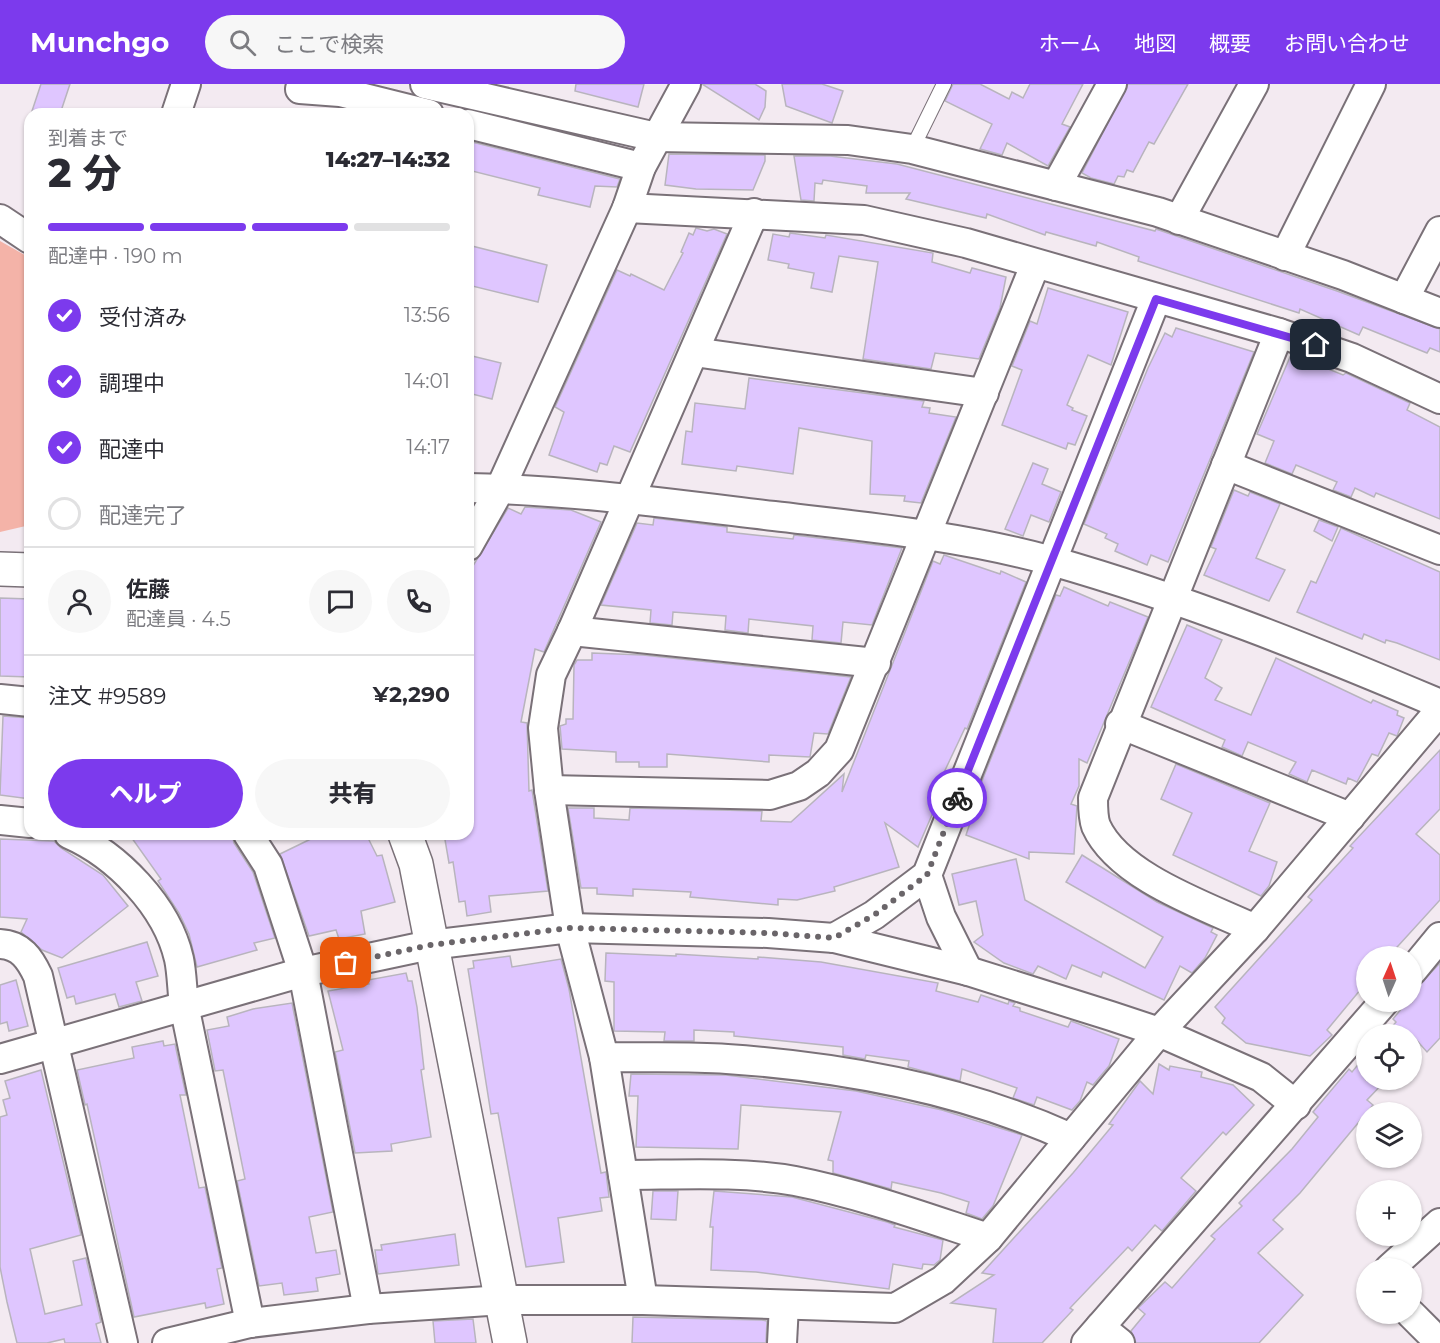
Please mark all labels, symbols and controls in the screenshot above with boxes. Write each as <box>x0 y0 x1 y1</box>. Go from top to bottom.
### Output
search box <box>205 15 625 69</box>
text: Munchgo <box>30 25 169 59</box>
icon: search <box>226 26 259 59</box>
text: ここで検索 <box>274 31 384 58</box>
text: ホーム <box>1039 31 1101 56</box>
text: 地図 <box>1134 31 1176 56</box>
text: 概要 <box>1209 31 1251 56</box>
text: お問い合わせ <box>1284 31 1410 56</box>
text: 到着まで <box>48 126 128 150</box>
text: 14:27–14:32 <box>326 146 450 173</box>
text: 2 分 <box>48 149 122 197</box>
text: 配達中 · 190 m <box>48 244 183 268</box>
icon: check <box>48 299 81 332</box>
text: 13:56 <box>404 303 450 327</box>
text: 受付済み <box>99 304 187 331</box>
pin <box>1290 319 1341 370</box>
icon: home <box>1299 328 1332 361</box>
icon: check <box>48 365 81 398</box>
text: 14:01 <box>405 369 450 393</box>
text: 調理中 <box>99 370 165 397</box>
icon: check <box>48 431 81 464</box>
text: 14:17 <box>406 435 450 459</box>
text: 配達中 <box>99 436 165 463</box>
text: 配達完了 <box>99 502 187 529</box>
button: person <box>48 570 111 633</box>
button: chat <box>309 570 372 633</box>
button: phone <box>387 570 450 633</box>
text: 佐藤 <box>126 576 170 603</box>
text: 配達員 · 4.5 <box>126 607 231 631</box>
text: ¥2,290 <box>373 681 450 708</box>
text: 注文 #9589 <box>48 683 166 710</box>
button: ヘルプ <box>48 759 243 828</box>
button: 共有 <box>255 759 450 828</box>
courier <box>927 768 987 828</box>
icon: bike <box>941 782 974 815</box>
pin <box>320 937 371 988</box>
icon: bag <box>329 946 362 979</box>
north arrow <box>1356 946 1422 1012</box>
map controls <box>1356 946 1422 1324</box>
button: locate <box>1356 1024 1422 1090</box>
button: layers <box>1356 1102 1422 1168</box>
button: + <box>1356 1180 1422 1246</box>
button: − <box>1356 1258 1422 1324</box>

